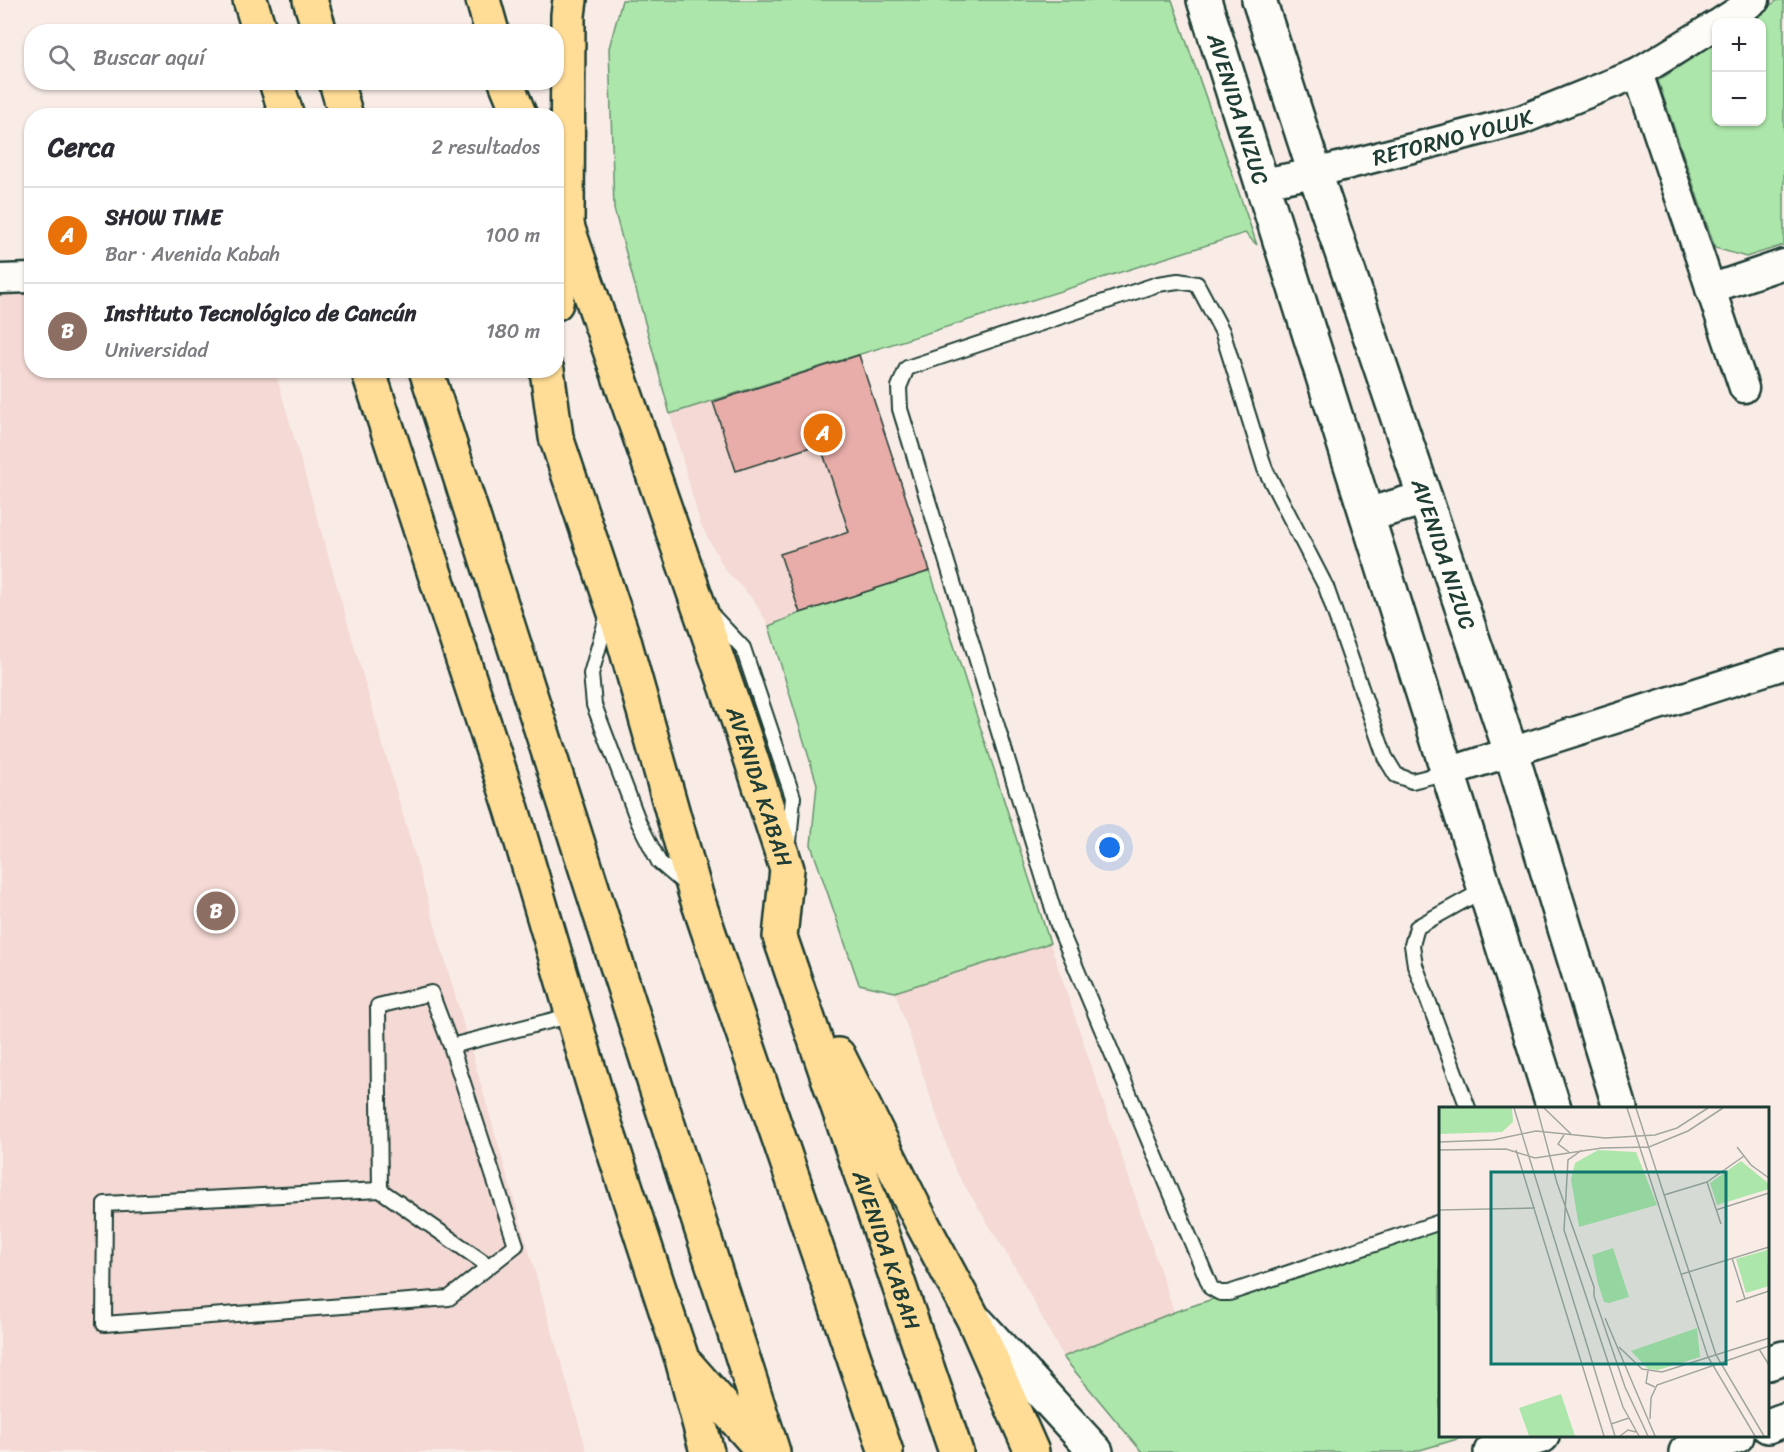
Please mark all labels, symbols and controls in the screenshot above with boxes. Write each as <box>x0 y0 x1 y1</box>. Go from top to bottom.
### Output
map controls <box>1712 18 1766 126</box>
button: + <box>1712 18 1766 72</box>
search box <box>24 24 564 90</box>
street label: AVENIDA NIZUC <box>1195 27 1280 190</box>
text: Buscar aquí <box>93 38 205 77</box>
icon: search <box>45 41 78 74</box>
button: − <box>1712 72 1766 126</box>
street label: RETORNO YOLUK <box>1368 97 1541 177</box>
text: Cerca <box>48 124 114 170</box>
text: 2 resultados <box>431 130 540 165</box>
text: SHOW TIME <box>105 198 222 237</box>
text: A <box>61 218 74 253</box>
text: 100 m <box>486 218 540 253</box>
text: Bar · Avenida Kabah <box>105 237 280 272</box>
text: Instituto Tecnológico de Cancún <box>105 294 416 333</box>
text: B <box>61 314 74 349</box>
text: 180 m <box>486 314 540 349</box>
text: Universidad <box>105 333 208 368</box>
pin: A <box>804 410 842 456</box>
street label: AVENIDA NIZUC <box>1399 472 1487 635</box>
street label: AVENIDA KABAH <box>714 700 804 872</box>
your location <box>1095 833 1124 862</box>
pin: B <box>196 888 236 934</box>
inset map <box>1439 1107 1769 1437</box>
street label: AVENIDA KABAH <box>841 1164 932 1336</box>

